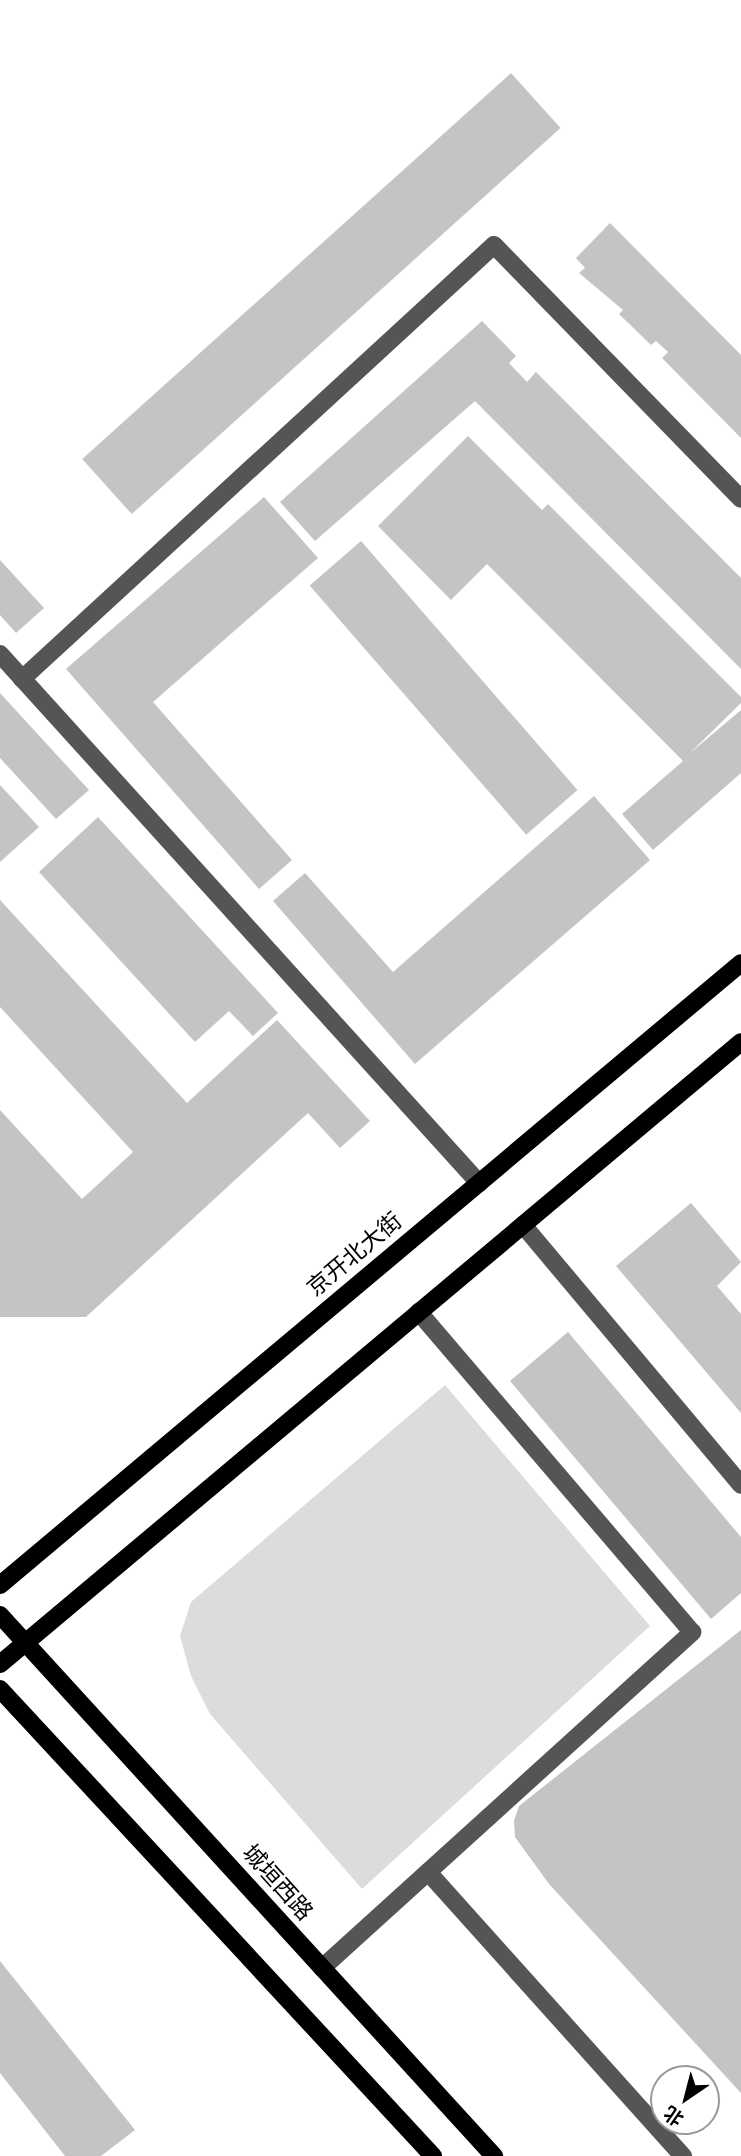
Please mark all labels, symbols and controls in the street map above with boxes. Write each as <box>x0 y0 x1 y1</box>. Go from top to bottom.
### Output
street label: 京开北大街 <box>302 1207 408 1303</box>
street label: 城垣西路 <box>236 1840 318 1926</box>
north arrow <box>650 2065 720 2135</box>
text: 北 <box>660 2101 688 2130</box>

